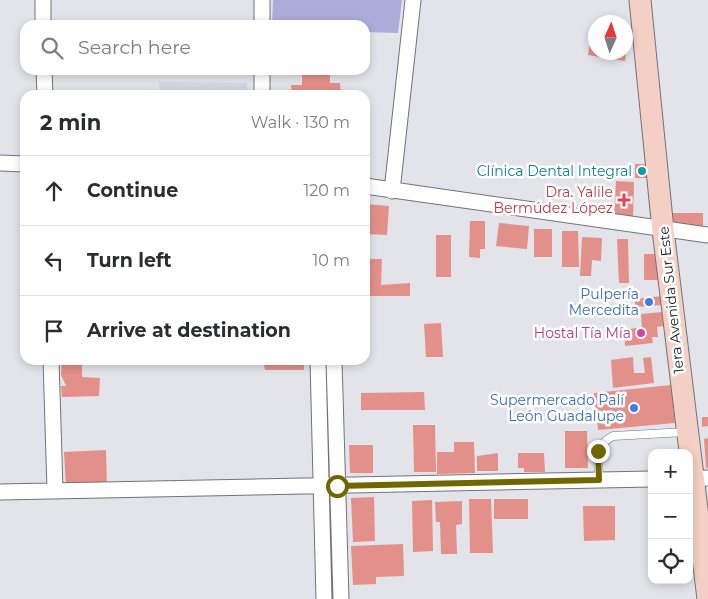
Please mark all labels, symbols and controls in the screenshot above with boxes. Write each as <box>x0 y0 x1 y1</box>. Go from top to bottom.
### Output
north arrow <box>588 15 633 60</box>
search box <box>20 20 370 75</box>
icon: search <box>38 34 66 62</box>
text: Search here <box>78 36 191 59</box>
text: 2 min <box>40 110 101 135</box>
text: Walk · 130 m <box>251 113 350 132</box>
place label: Clínica Dental Integral <box>477 162 632 180</box>
marker: Clínica Dental Integral <box>636 165 648 177</box>
icon: ahead <box>40 177 68 205</box>
text: Continue <box>87 179 178 202</box>
text: 120 m <box>303 181 350 200</box>
place label: Dra. Yalile Bermúdez López <box>494 183 613 217</box>
marker: Dra. Yalile Bermúdez López <box>617 193 631 207</box>
street label: 1era Avenida Sur Este <box>654 226 688 374</box>
icon: left <box>40 247 68 275</box>
text: Turn left <box>87 249 172 272</box>
text: 10 m <box>312 251 350 270</box>
place label: Pulpería Mercedita <box>569 285 639 319</box>
marker: Pulpería Mercedita <box>643 296 655 308</box>
icon: arrive <box>40 317 68 345</box>
text: Arrive at destination <box>87 319 291 342</box>
place label: Hostal Tía Mía <box>534 324 631 342</box>
marker: Hostal Tía Mía <box>635 327 647 339</box>
place label: Supermercado Palí León Guadalupe <box>490 391 625 425</box>
marker: Supermercado Palí León Guadalupe <box>628 402 640 414</box>
route end <box>587 440 610 463</box>
map controls <box>648 449 693 584</box>
button: + <box>648 449 693 494</box>
route start <box>326 475 349 498</box>
button: − <box>648 494 693 539</box>
button: locate <box>648 539 693 584</box>

